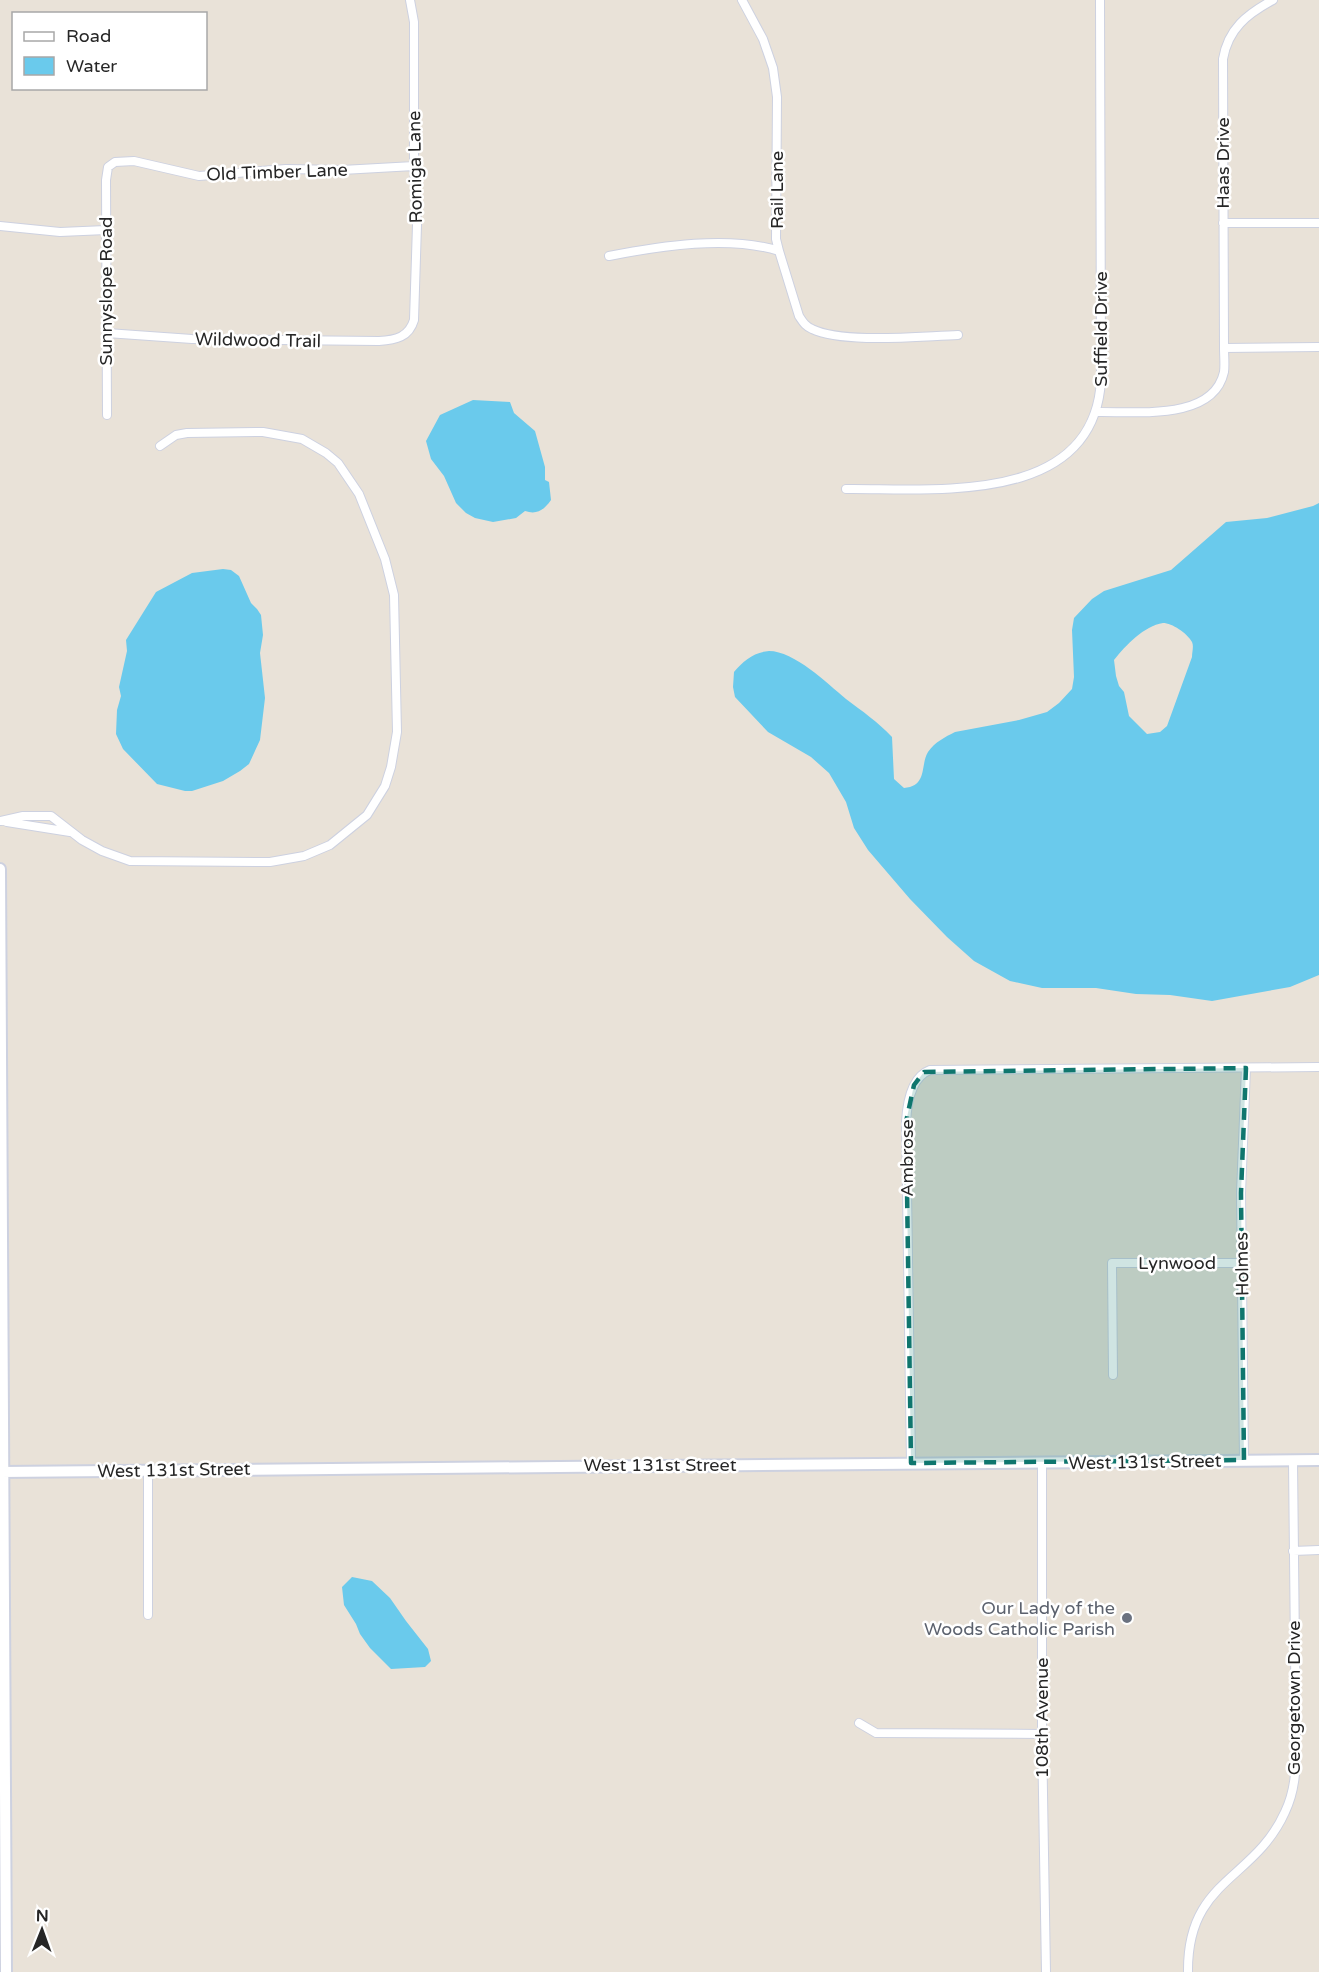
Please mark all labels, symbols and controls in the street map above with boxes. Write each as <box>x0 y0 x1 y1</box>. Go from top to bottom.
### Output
legend <box>12 12 207 90</box>
text: Road <box>66 25 111 47</box>
text: Water <box>66 55 117 77</box>
street label: Romiga Lane <box>403 111 427 223</box>
street label: Haas Drive <box>1212 117 1234 209</box>
street label: Rail Lane <box>766 151 788 229</box>
street label: Old Timber Lane <box>206 159 348 185</box>
street label: Sunnyslope Road <box>95 217 117 365</box>
street label: Suffield Drive <box>1090 271 1112 387</box>
street label: Wildwood Trail <box>195 328 321 352</box>
street label: Ambrose <box>896 1119 918 1197</box>
street label: Holmes <box>1230 1232 1254 1296</box>
street label: Lynwood <box>1138 1252 1216 1274</box>
street label: West 131st Street <box>1068 1450 1222 1474</box>
street label: West 131st Street <box>583 1454 737 1476</box>
street label: West 131st Street <box>97 1458 251 1482</box>
place label: Our Lady of the Woods Catholic Parish <box>924 1597 1115 1640</box>
marker: Our Lady of the Woods Catholic Parish <box>1120 1611 1134 1625</box>
street label: Georgetown Drive <box>1283 1621 1305 1775</box>
street label: 108th Avenue <box>1031 1658 1053 1778</box>
north arrow <box>12 1900 72 1960</box>
text: N <box>36 1906 49 1926</box>

